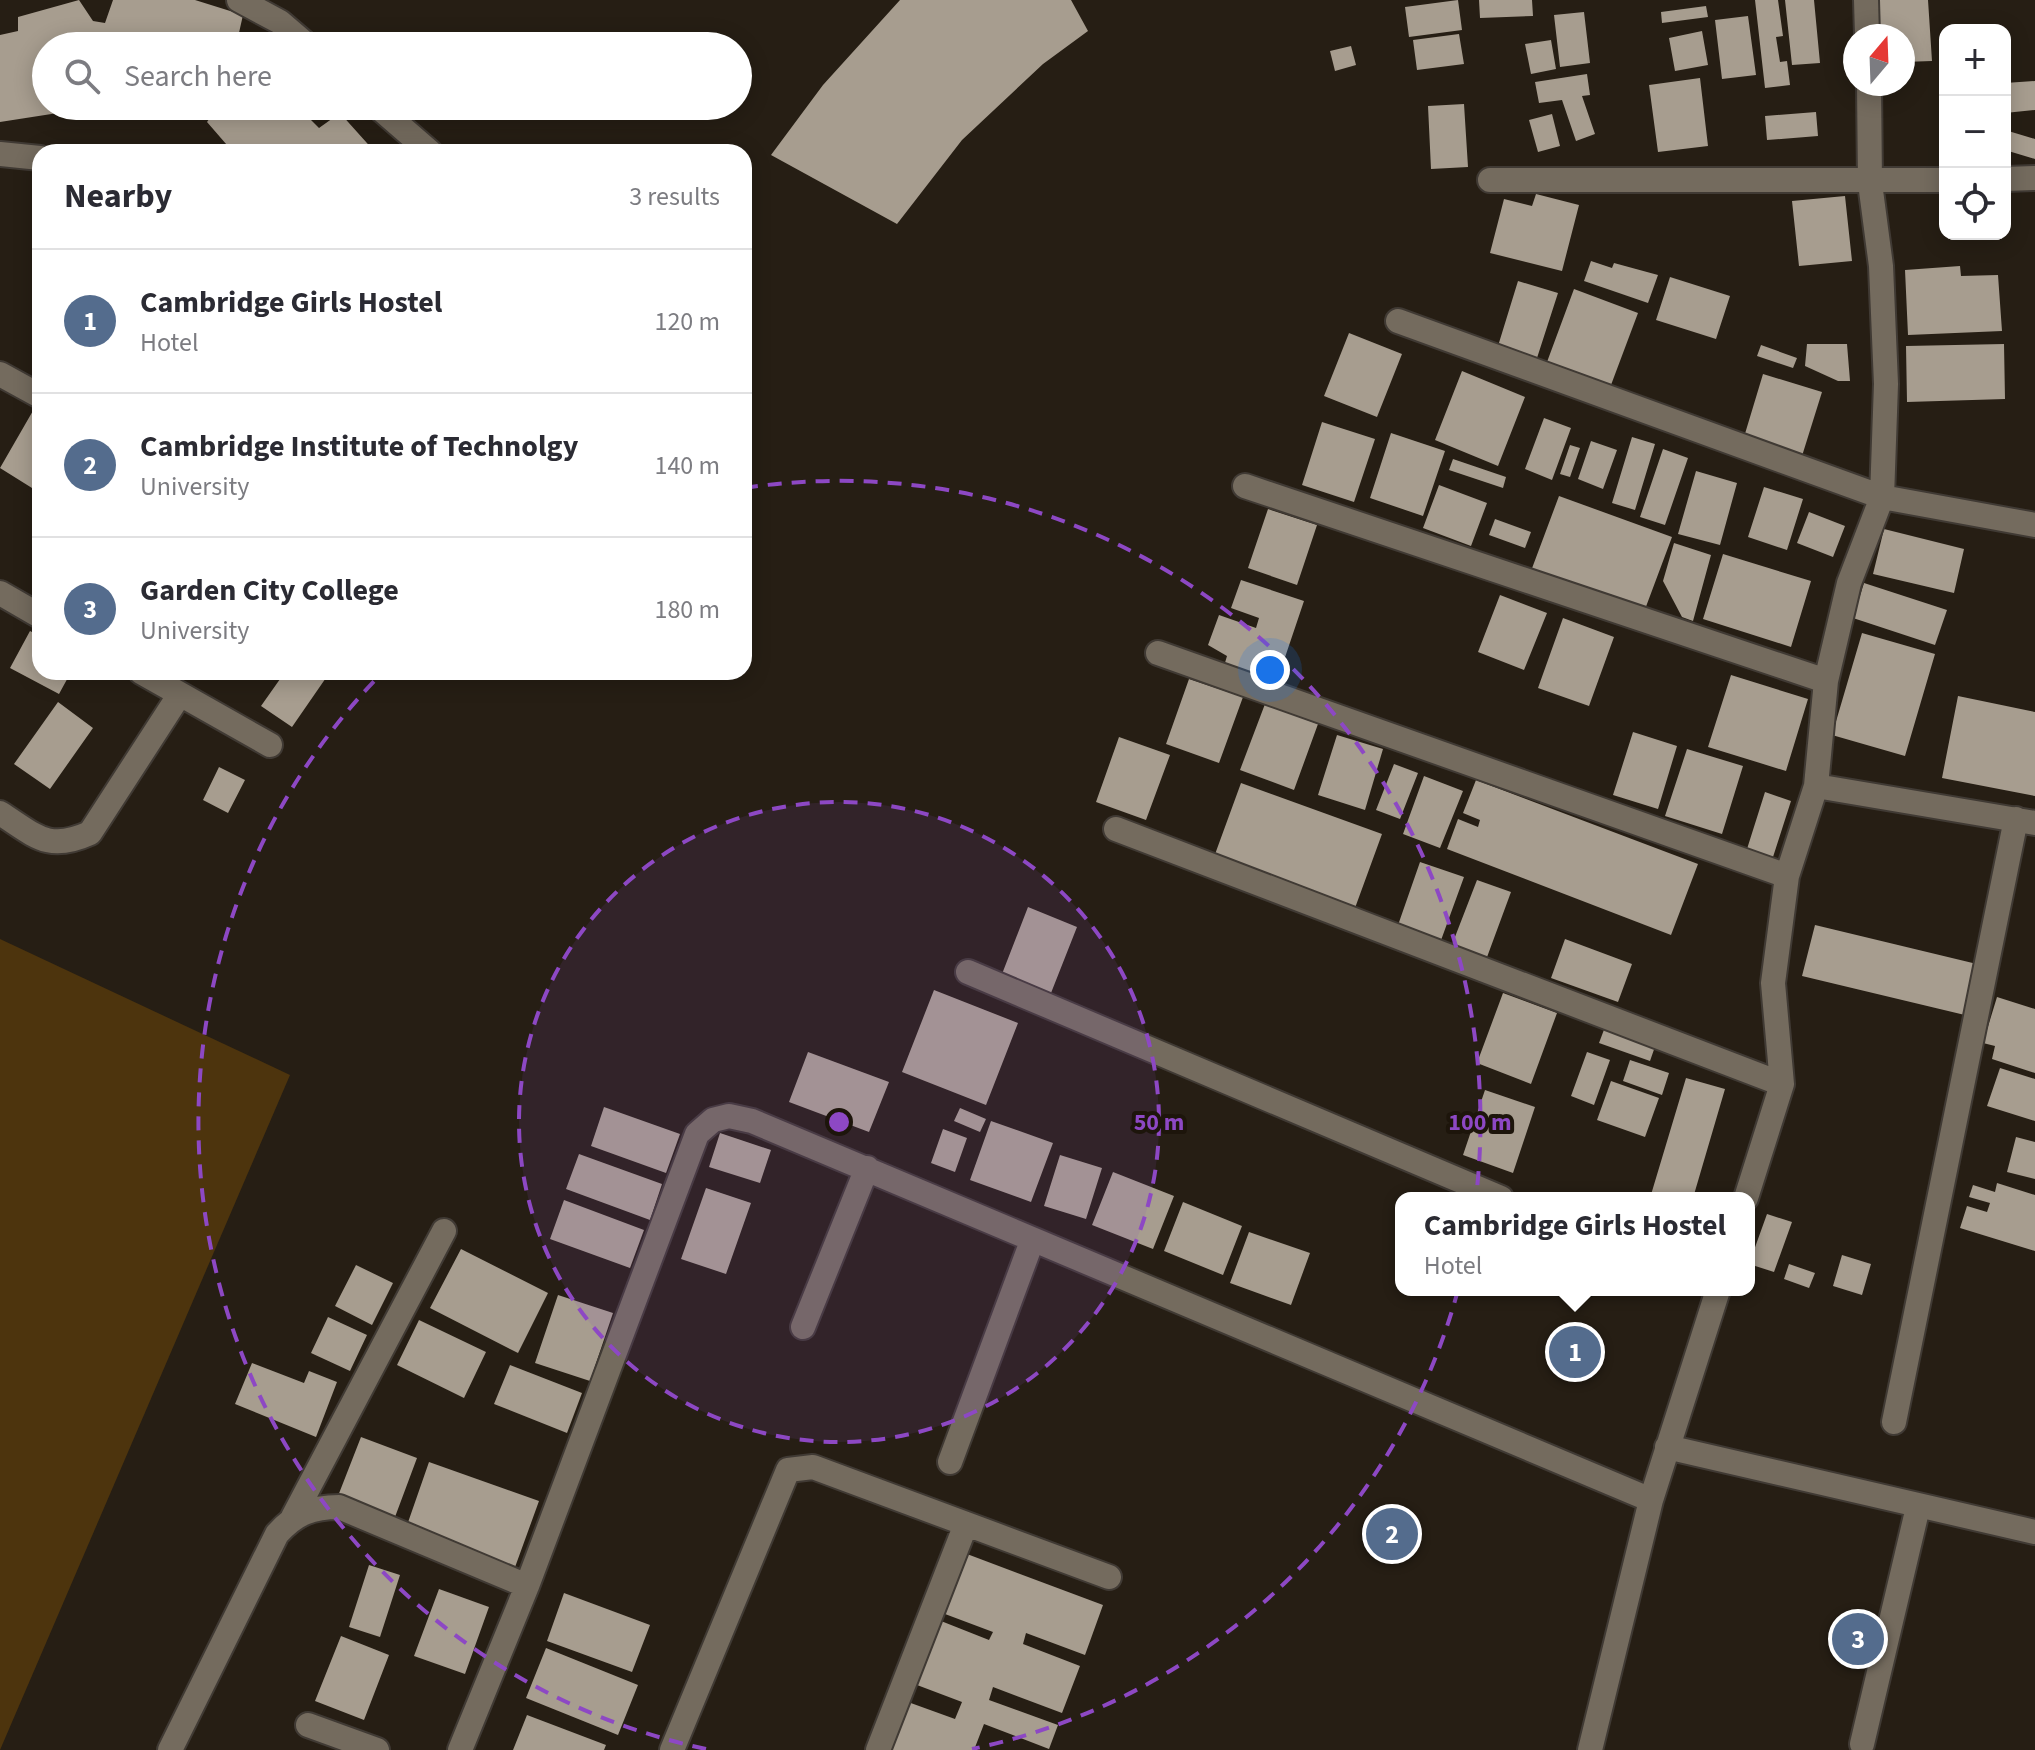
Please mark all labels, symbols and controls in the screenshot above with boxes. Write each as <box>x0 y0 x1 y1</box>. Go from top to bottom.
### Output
north arrow <box>1843 24 1915 96</box>
map controls <box>1939 24 2011 240</box>
button: + <box>1939 24 2011 96</box>
search box <box>32 32 752 120</box>
icon: search <box>60 54 104 98</box>
text: Search here <box>124 55 272 98</box>
button: − <box>1939 96 2011 168</box>
button: locate <box>1939 168 2011 240</box>
text: Nearby <box>64 172 172 221</box>
text: 3 results <box>629 178 720 215</box>
text: Cambridge Girls Hostel <box>140 281 442 324</box>
text: 1 <box>83 303 97 340</box>
text: 120 m <box>654 303 720 340</box>
text: Hotel <box>140 324 199 361</box>
text: Cambridge Institute of Technolgy <box>140 425 578 468</box>
text: 2 <box>83 447 97 484</box>
text: 140 m <box>654 447 720 484</box>
text: University <box>140 468 249 505</box>
text: Garden City College <box>140 569 399 612</box>
text: 3 <box>83 591 97 628</box>
text: 180 m <box>654 591 720 628</box>
text: University <box>140 612 249 649</box>
your location <box>1250 650 1290 690</box>
text: 50 m <box>1134 1105 1184 1140</box>
text: 100 m <box>1448 1105 1512 1140</box>
centre of rings <box>825 1108 853 1136</box>
popup <box>1395 1192 1755 1296</box>
text: Cambridge Girls Hostel <box>1424 1204 1726 1247</box>
text: Hotel <box>1424 1247 1482 1284</box>
pin: 1 <box>1549 1322 1601 1382</box>
pin: 2 <box>1366 1504 1418 1564</box>
pin: 3 <box>1832 1609 1884 1669</box>

